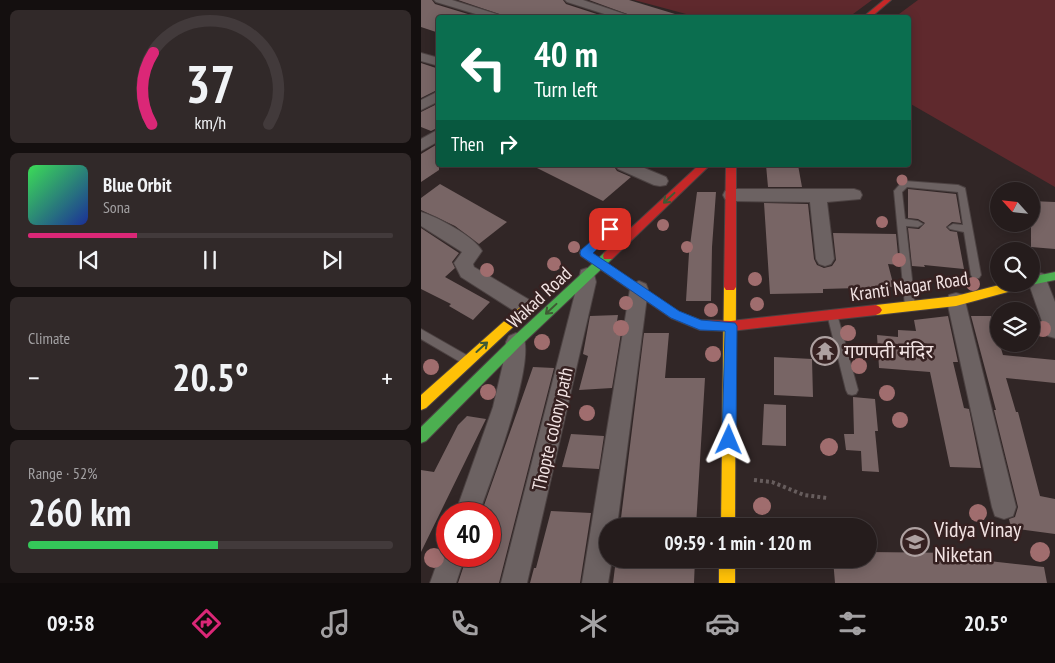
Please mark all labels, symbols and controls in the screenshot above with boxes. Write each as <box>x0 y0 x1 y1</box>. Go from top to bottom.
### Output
text: 40 m <box>534 31 598 77</box>
icon: left <box>451 35 516 100</box>
text: 37 <box>186 50 235 117</box>
text: Turn left <box>534 75 598 103</box>
text: km/h <box>195 111 226 134</box>
icon: right <box>494 130 522 158</box>
text: Then <box>451 132 484 156</box>
text: Blue Orbit <box>103 173 172 197</box>
north arrow <box>990 182 1040 232</box>
map controls <box>990 182 1040 352</box>
one-way arrow <box>663 192 676 204</box>
text: Sona <box>103 197 130 217</box>
pin <box>589 208 631 250</box>
icon: arrive <box>596 215 624 243</box>
button: search <box>990 242 1040 292</box>
icon: previous <box>75 246 103 274</box>
icon: pause <box>196 246 224 274</box>
icon: next <box>318 246 346 274</box>
street label: Wakad Road <box>502 261 576 333</box>
street label: Kranti Nagar Road <box>849 266 969 306</box>
button: layers <box>990 302 1040 352</box>
one-way arrow <box>544 303 557 315</box>
text: Climate <box>28 328 70 348</box>
temple icon: गणपती मंदिर <box>810 336 840 366</box>
place label: गणपती मंदिर <box>844 339 934 363</box>
one-way arrow <box>476 341 489 353</box>
text: 20.5° <box>172 352 249 401</box>
text: − <box>28 359 40 396</box>
text: + <box>381 359 393 396</box>
street label: Thopte colony path <box>526 365 578 493</box>
position arrow <box>702 413 754 465</box>
text: Range · 52% <box>28 463 97 483</box>
text: 260 km <box>28 487 131 536</box>
speed limit sign: 40 <box>436 502 501 567</box>
place label: Vidya Vinay Niketan <box>933 515 1022 568</box>
school or university icon: Vidya Vinay Niketan <box>900 527 930 557</box>
text: 09:59 · 1 min · 120 m <box>665 531 811 555</box>
icon: directions <box>189 606 224 641</box>
icon: music <box>318 606 353 641</box>
icon: phone <box>447 606 482 641</box>
icon: climate <box>576 606 611 641</box>
icon: car <box>705 606 740 641</box>
icon: filters <box>835 606 870 641</box>
text: 09:58 <box>47 609 95 637</box>
text: 20.5° <box>964 609 1008 637</box>

